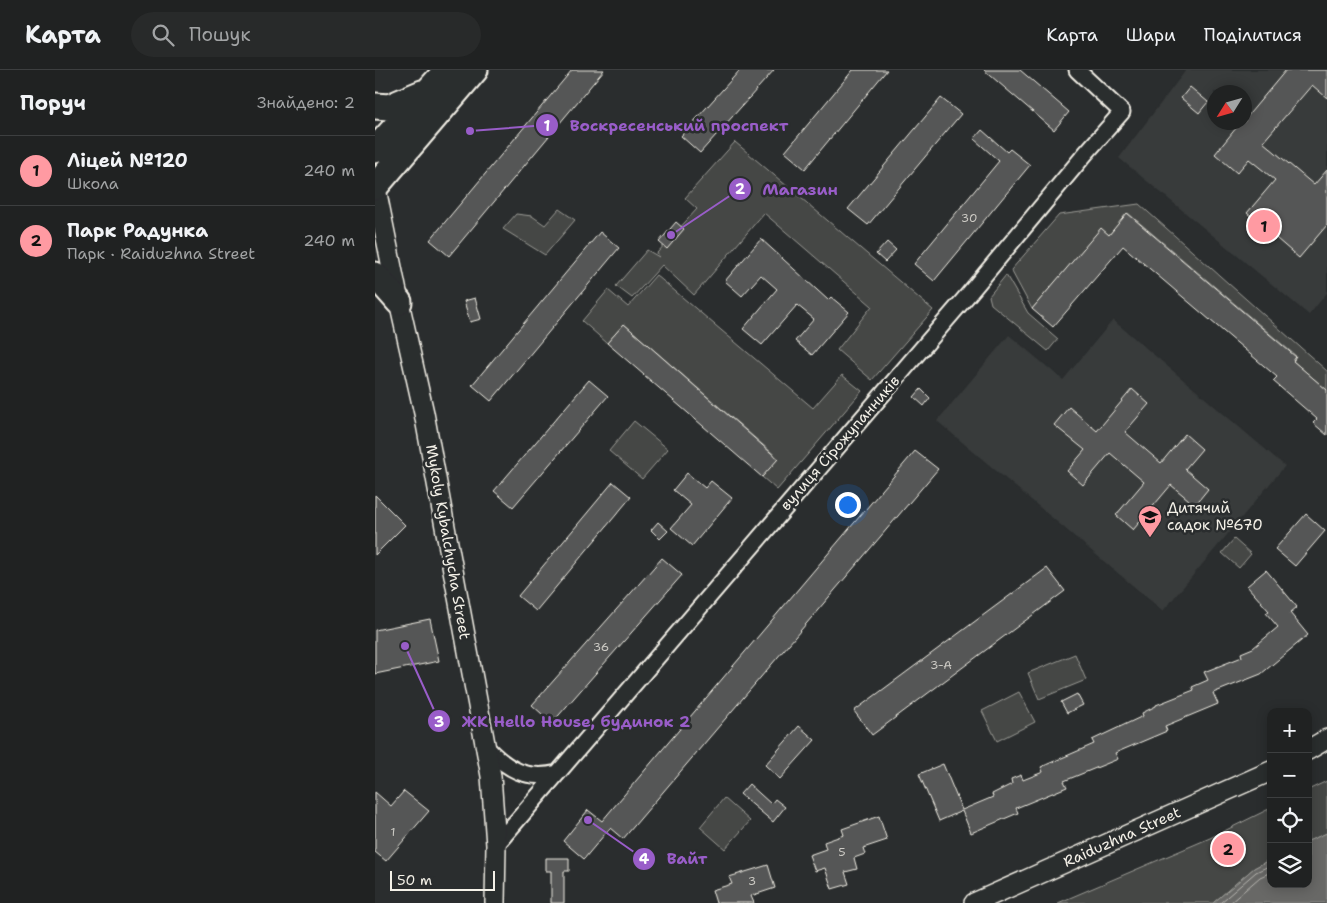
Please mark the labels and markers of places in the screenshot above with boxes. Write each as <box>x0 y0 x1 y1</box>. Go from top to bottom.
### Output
callout: Воскресенський проспект <box>534 110 798 141</box>
callout: Магазин <box>727 174 848 205</box>
pin: 1 <box>1248 207 1280 245</box>
place label: Дитячий садок №670 <box>1167 498 1263 535</box>
school or university icon: Дитячий садок №670 <box>1137 504 1163 538</box>
callout: ЖК Hello House, будинок 2 <box>427 706 700 737</box>
pin: 2 <box>1212 830 1244 868</box>
callout: Вайт <box>632 843 717 874</box>

